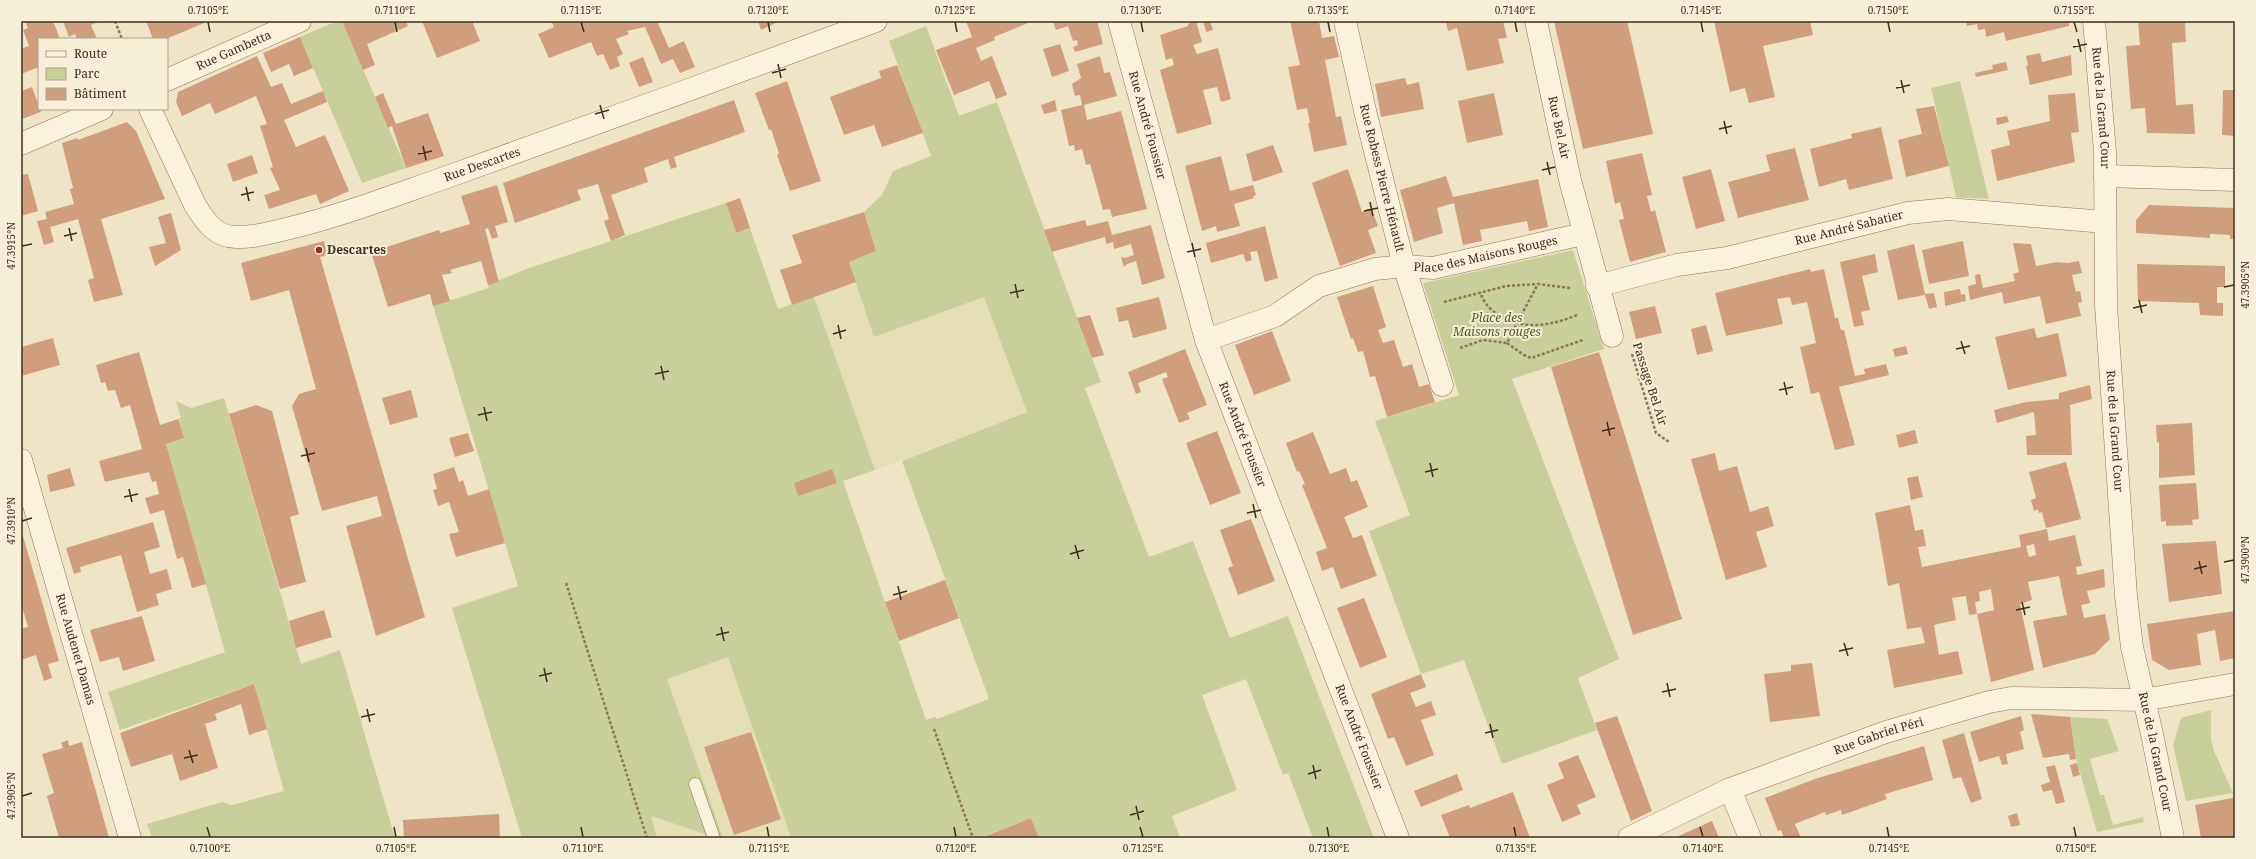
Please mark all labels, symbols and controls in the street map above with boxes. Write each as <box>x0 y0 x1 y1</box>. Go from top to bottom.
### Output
text: 0.7105°E <box>188 3 228 17</box>
text: 0.7110°E <box>375 3 415 17</box>
text: 0.7115°E <box>561 3 601 17</box>
text: 0.7120°E <box>748 3 788 17</box>
text: 0.7125°E <box>935 3 975 17</box>
text: 0.7130°E <box>1121 3 1161 17</box>
text: 0.7135°E <box>1308 3 1348 17</box>
text: 0.7140°E <box>1495 3 1535 17</box>
text: 0.7145°E <box>1681 3 1721 17</box>
text: 0.7150°E <box>1868 3 1908 17</box>
text: 0.7155°E <box>2054 3 2094 17</box>
street label: Rue Gambetta <box>193 26 274 74</box>
legend <box>38 38 168 110</box>
text: Route <box>74 45 107 62</box>
street label: Rue de la Grand Cour <box>2088 46 2114 169</box>
text: Parc <box>74 65 100 82</box>
street label: Rue André Foussier <box>1125 69 1171 182</box>
text: Bâtiment <box>74 85 126 102</box>
street label: Rue Bel Air <box>1544 94 1574 161</box>
street label: Rue Robess Pierre Hénault <box>1356 102 1409 254</box>
street label: Rue Descartes <box>441 143 523 185</box>
street label: Rue André Sabatier <box>1793 205 1905 249</box>
text: 47.3915°N <box>4 222 18 270</box>
street label: Place des Maisons Rouges <box>1413 231 1559 276</box>
place label: Descartes <box>327 241 386 258</box>
marker: Descartes <box>314 245 324 255</box>
text: 47.3905°N <box>2238 261 2252 309</box>
park label: Place des Maisons rouges <box>1452 309 1541 340</box>
street label: Passage Bel Air <box>1629 340 1672 428</box>
street label: Rue de la Grand Cour <box>2102 370 2128 493</box>
street label: Rue André Foussier <box>1215 379 1271 490</box>
text: 47.3910°N <box>4 497 18 545</box>
text: 47.3900°N <box>2238 536 2252 584</box>
street label: Rue Audenet Damas <box>52 591 100 707</box>
street label: Rue André Foussier <box>1331 681 1388 792</box>
street label: Rue de la Grand Cour <box>2135 690 2177 814</box>
street label: Rue Gabriel Péri <box>1831 713 1925 759</box>
text: 47.3905°N <box>4 772 18 820</box>
text: 0.7100°E <box>190 841 230 855</box>
text: 0.7105°E <box>376 841 416 855</box>
text: 0.7110°E <box>563 841 603 855</box>
text: 0.7115°E <box>749 841 789 855</box>
text: 0.7120°E <box>936 841 976 855</box>
text: 0.7125°E <box>1123 841 1163 855</box>
text: 0.7130°E <box>1309 841 1349 855</box>
text: 0.7135°E <box>1496 841 1536 855</box>
text: 0.7140°E <box>1683 841 1723 855</box>
text: 0.7145°E <box>1869 841 1909 855</box>
text: 0.7150°E <box>2056 841 2096 855</box>

